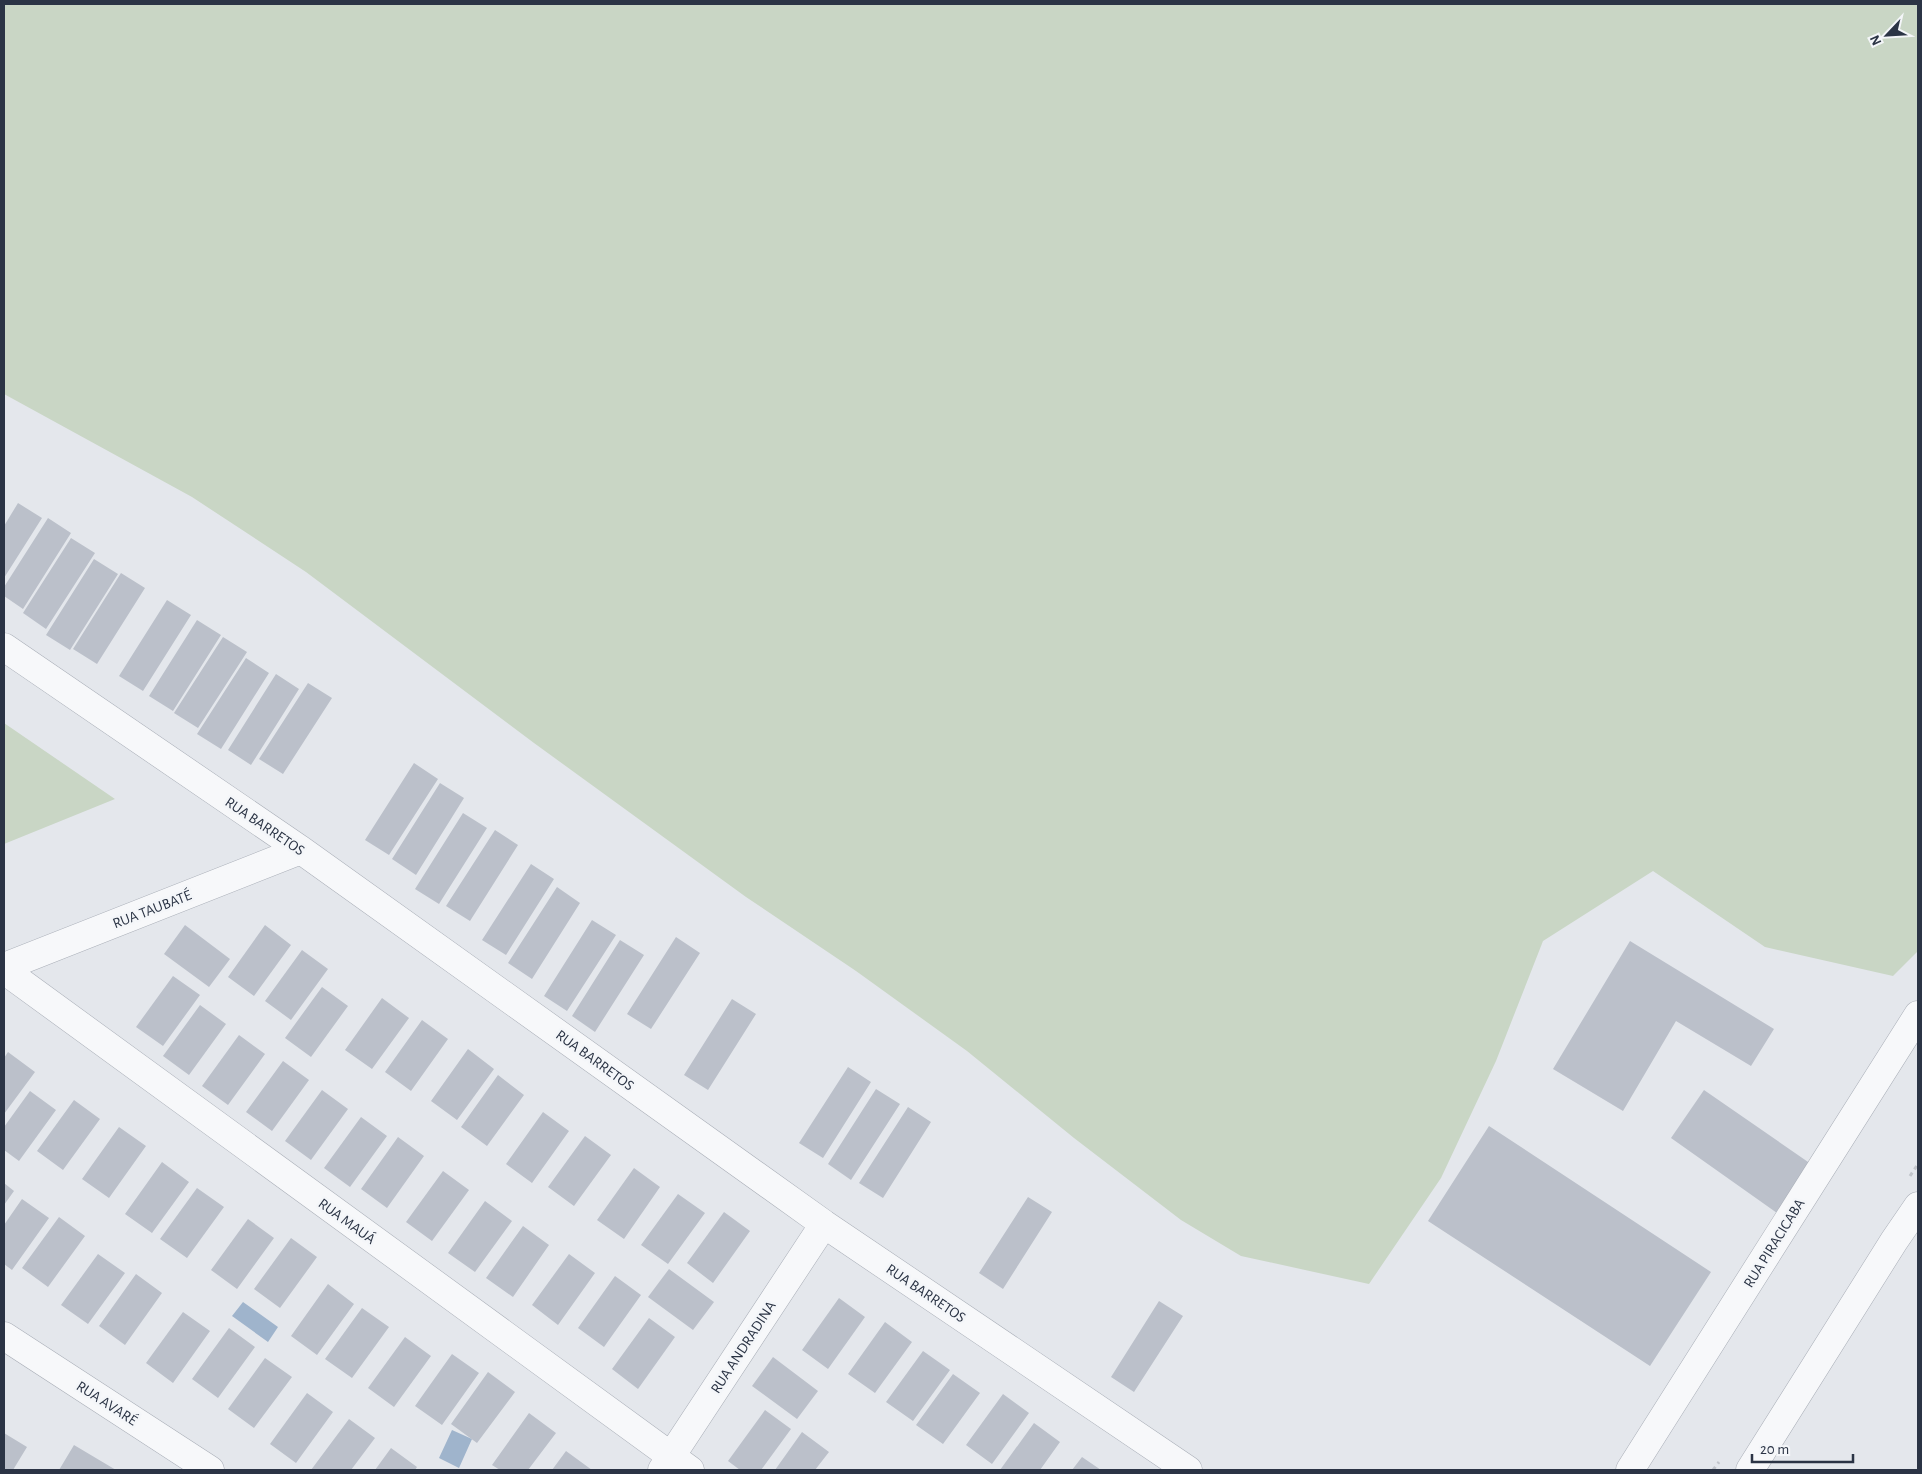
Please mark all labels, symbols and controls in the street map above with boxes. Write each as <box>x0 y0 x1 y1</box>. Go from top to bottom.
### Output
north arrow <box>1862 10 1912 60</box>
text: N <box>1868 33 1885 47</box>
street label: RUA BARRETOS <box>222 794 307 858</box>
street label: RUA TAUBATÉ <box>110 886 194 931</box>
street label: RUA BARRETOS <box>553 1027 636 1094</box>
street label: RUA MAUÁ <box>315 1194 379 1247</box>
street label: RUA PIRACICABA <box>1741 1196 1808 1290</box>
street label: RUA BARRETOS <box>883 1261 968 1325</box>
street label: RUA ANDRADINA <box>708 1298 779 1396</box>
street label: RUA AVARÉ <box>74 1377 141 1429</box>
scale bar <box>1752 1432 1853 1464</box>
text: 20 m <box>1760 1442 1789 1457</box>

